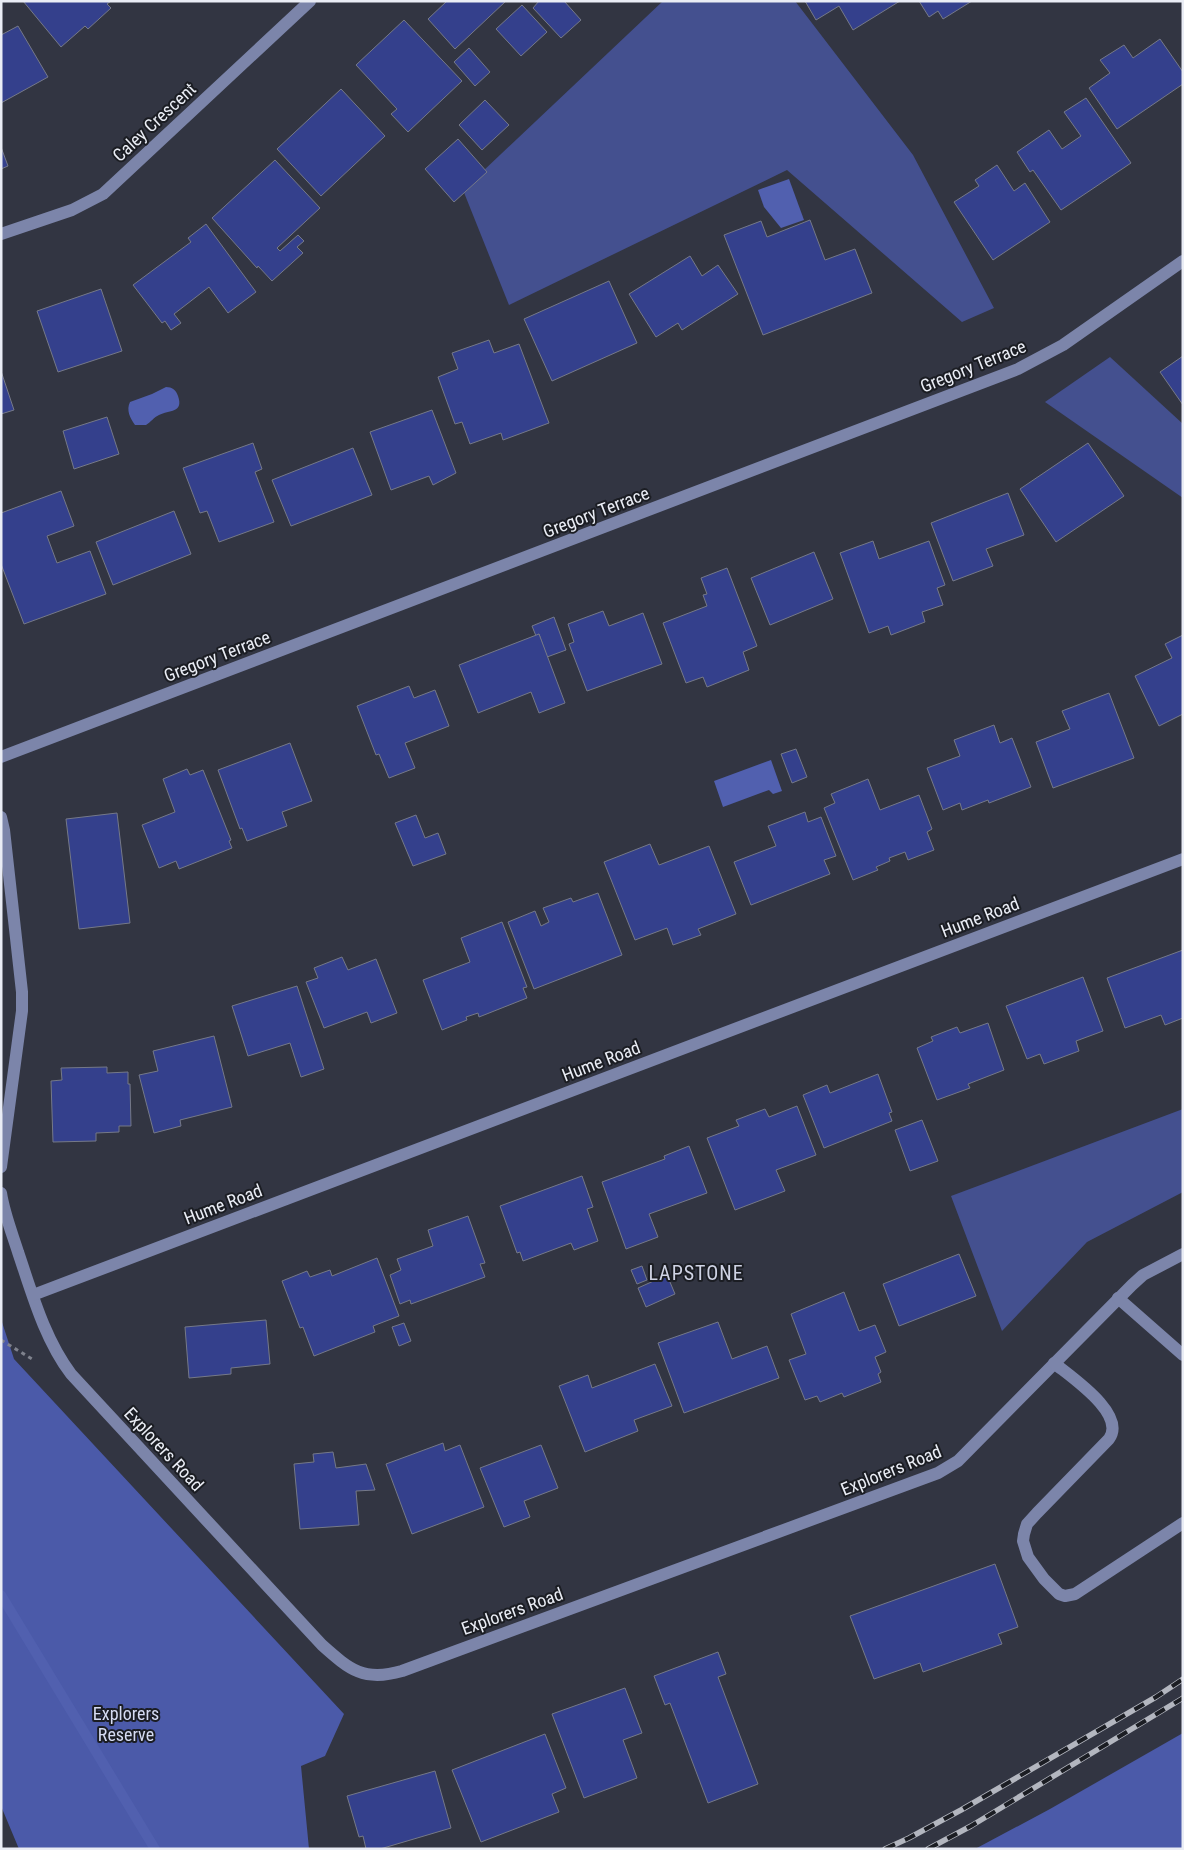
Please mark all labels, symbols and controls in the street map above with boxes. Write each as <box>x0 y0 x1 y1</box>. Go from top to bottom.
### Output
street label: Caley Crescent <box>108 78 200 166</box>
street label: Gregory Terrace <box>917 335 1029 397</box>
street label: Gregory Terrace <box>540 482 652 542</box>
street label: Gregory Terrace <box>161 626 273 686</box>
street label: Hume Road <box>938 892 1022 942</box>
street label: Hume Road <box>559 1036 643 1086</box>
street label: Hume Road <box>181 1179 265 1229</box>
district label: LAPSTONE <box>648 1261 744 1285</box>
street label: Explorers Road <box>120 1403 208 1495</box>
street label: Explorers Road <box>838 1440 944 1500</box>
street label: Explorers Road <box>458 1583 566 1639</box>
park label: Explorers Reserve <box>93 1703 159 1745</box>

